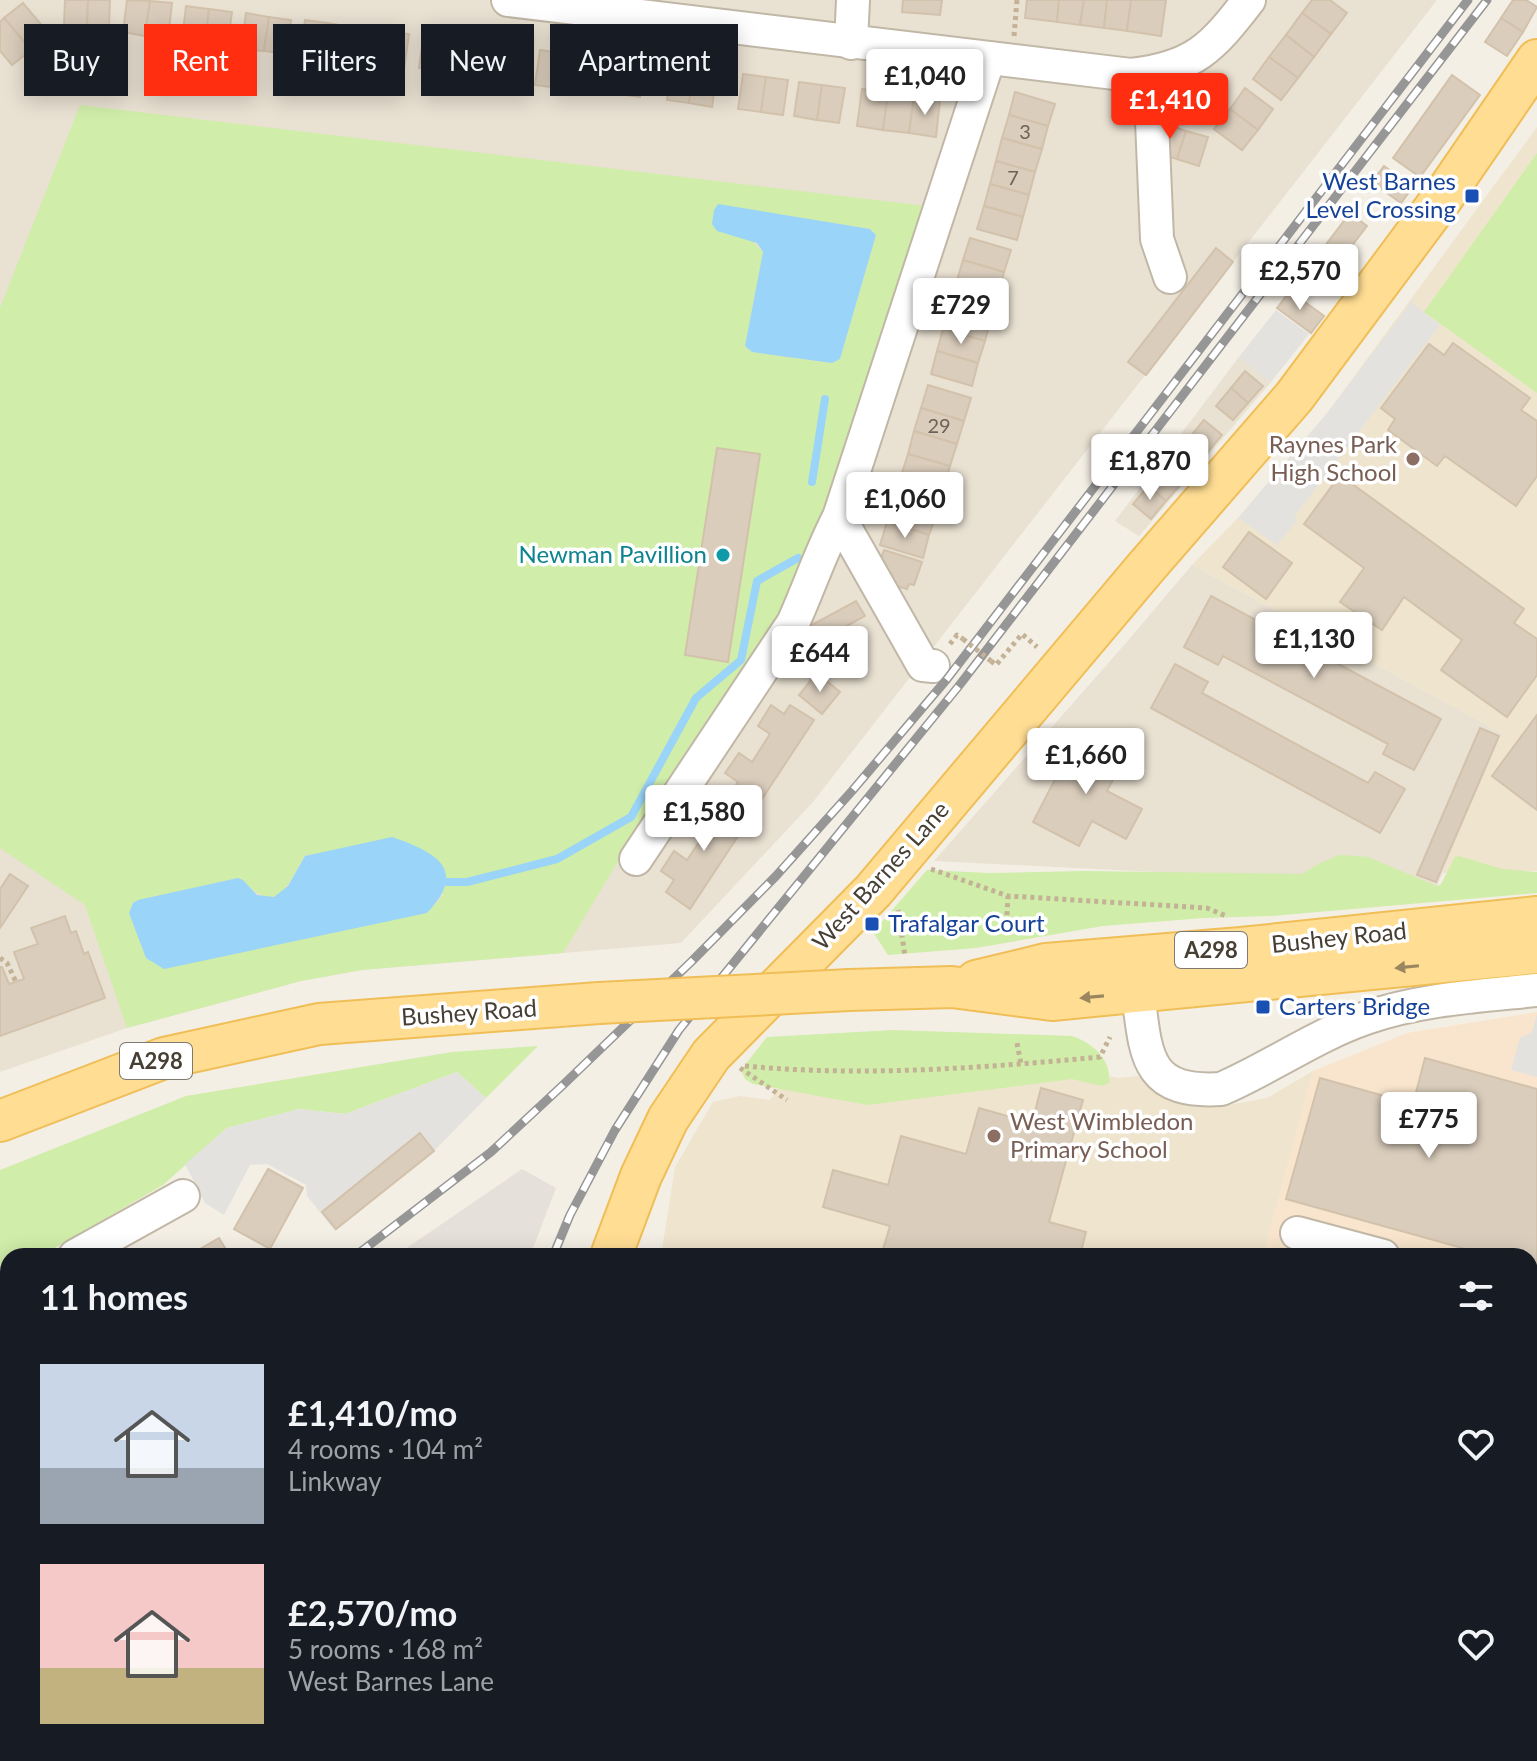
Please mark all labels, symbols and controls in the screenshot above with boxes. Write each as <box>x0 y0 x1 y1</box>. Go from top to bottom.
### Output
chip: Buy <box>24 24 128 96</box>
chip: Rent <box>144 24 257 96</box>
chip: Filters <box>273 24 405 96</box>
chip: New <box>421 24 534 96</box>
chip: Apartment <box>550 24 738 96</box>
pin: £1,040 <box>860 49 990 117</box>
text: £1,040 <box>884 59 966 91</box>
pin: £1,410 <box>1105 73 1235 141</box>
text: £1,410 <box>1129 83 1211 115</box>
house number: 3 <box>1019 119 1031 143</box>
house number: 7 <box>1007 165 1019 189</box>
place label: West Barnes Level Crossing <box>1305 166 1456 223</box>
marker: West Barnes Level Crossing <box>1463 187 1481 205</box>
pin: £2,570 <box>1235 244 1365 312</box>
text: £2,570 <box>1259 254 1341 286</box>
pin: £729 <box>914 278 1008 346</box>
text: £729 <box>931 288 991 320</box>
house number: 29 <box>927 413 951 437</box>
place label: Raynes Park High School <box>1269 429 1398 486</box>
pin: £1,870 <box>1085 434 1215 502</box>
text: £1,870 <box>1109 444 1191 476</box>
marker: Raynes Park High School <box>1404 450 1422 468</box>
pin: £1,060 <box>840 472 970 540</box>
text: £1,060 <box>864 482 946 514</box>
place label: Newman Pavillion <box>519 539 707 568</box>
marker: Newman Pavillion <box>714 546 732 564</box>
pin: £1,130 <box>1249 612 1379 680</box>
text: £1,130 <box>1273 622 1355 654</box>
pin: £644 <box>773 626 867 694</box>
text: £644 <box>790 636 850 668</box>
pin: £1,660 <box>1021 728 1151 796</box>
text: £1,660 <box>1045 738 1127 770</box>
pin: £1,580 <box>639 785 769 853</box>
text: £1,580 <box>663 795 745 827</box>
street label: West Barnes Lane <box>805 795 954 955</box>
place label: Trafalgar Court <box>888 908 1045 937</box>
marker: Trafalgar Court <box>863 915 881 933</box>
street label: Bushey Road <box>1270 915 1408 958</box>
road number: A298 <box>1175 932 1247 968</box>
one-way arrow <box>1394 960 1419 973</box>
one-way arrow <box>1079 991 1104 1004</box>
place label: Carters Bridge <box>1279 991 1430 1020</box>
street label: Bushey Road <box>400 992 538 1031</box>
marker: Carters Bridge <box>1254 998 1272 1016</box>
road number: A298 <box>120 1043 192 1079</box>
pin: £775 <box>1382 1092 1476 1160</box>
text: £775 <box>1399 1102 1459 1134</box>
place label: West Wimbledon Primary School <box>1010 1106 1193 1163</box>
marker: West Wimbledon Primary School <box>985 1127 1003 1145</box>
icon: filters <box>1454 1274 1498 1318</box>
text: 11 homes <box>40 1276 188 1317</box>
text: £1,410/mo <box>288 1392 457 1433</box>
icon: home <box>104 1396 200 1492</box>
icon: heart <box>1454 1422 1498 1466</box>
text: 4 rooms · 104 m² <box>288 1433 483 1465</box>
text: Linkway <box>288 1465 382 1497</box>
text: £2,570/mo <box>288 1592 457 1633</box>
icon: home <box>104 1596 200 1692</box>
icon: heart <box>1454 1622 1498 1666</box>
text: 5 rooms · 168 m² <box>288 1633 483 1665</box>
text: West Barnes Lane <box>288 1665 494 1697</box>

